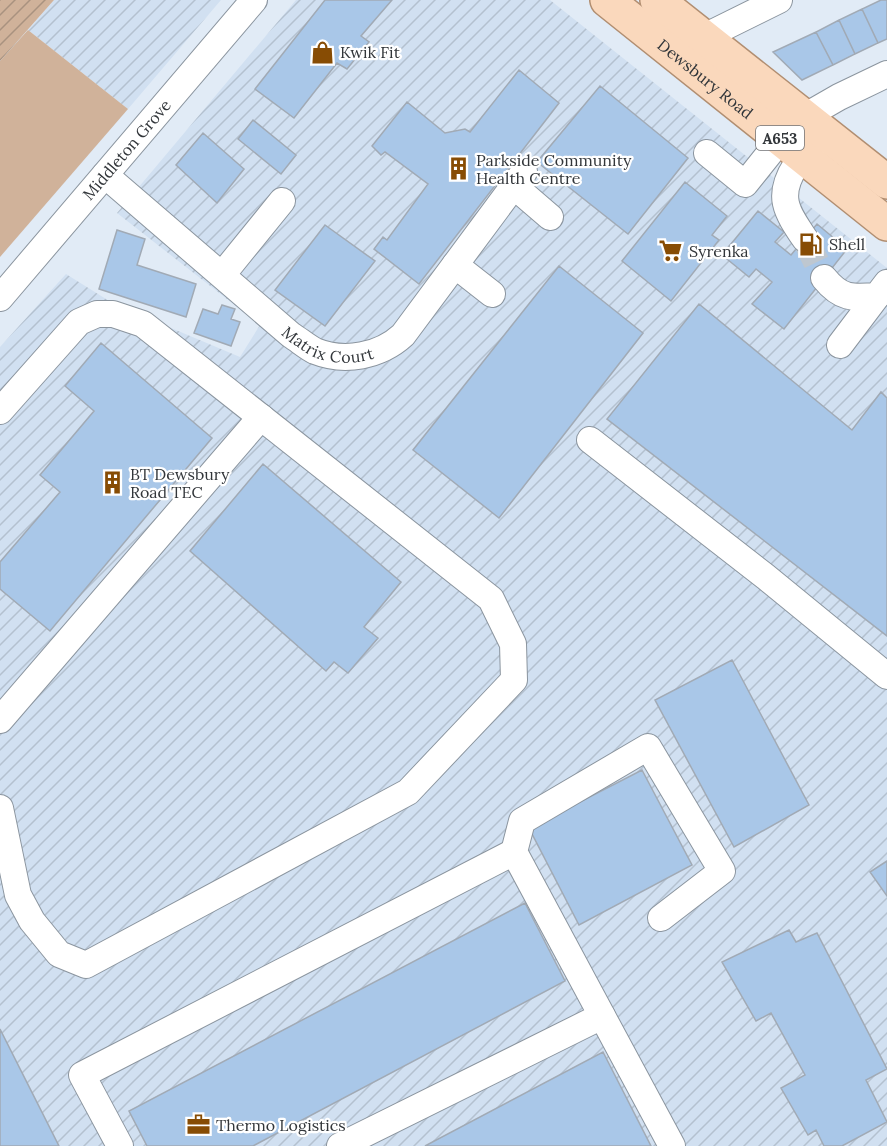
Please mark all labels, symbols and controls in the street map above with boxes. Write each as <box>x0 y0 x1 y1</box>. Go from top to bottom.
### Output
street label: Dewsbury Road <box>654 34 758 123</box>
shop icon: Kwik Fit <box>309 39 335 65</box>
place label: Kwik Fit <box>340 42 401 62</box>
street label: Middleton Grove <box>78 95 175 204</box>
road number: A653 <box>756 126 804 150</box>
place label: Parkside Community Health Centre <box>476 150 632 188</box>
building icon: Parkside Community Health Centre <box>445 156 471 182</box>
fuel station icon: Shell <box>798 231 824 257</box>
place label: Shell <box>829 234 865 254</box>
supermarket icon: Syrenka <box>658 238 684 264</box>
place label: Syrenka <box>689 241 749 261</box>
street label: Matrix Court <box>278 322 376 367</box>
place label: BT Dewsbury Road TEC <box>130 464 230 502</box>
building icon: BT Dewsbury Road TEC <box>99 470 125 496</box>
office icon: Thermo Logistics <box>185 1112 211 1138</box>
place label: Thermo Logistics <box>216 1115 346 1135</box>

